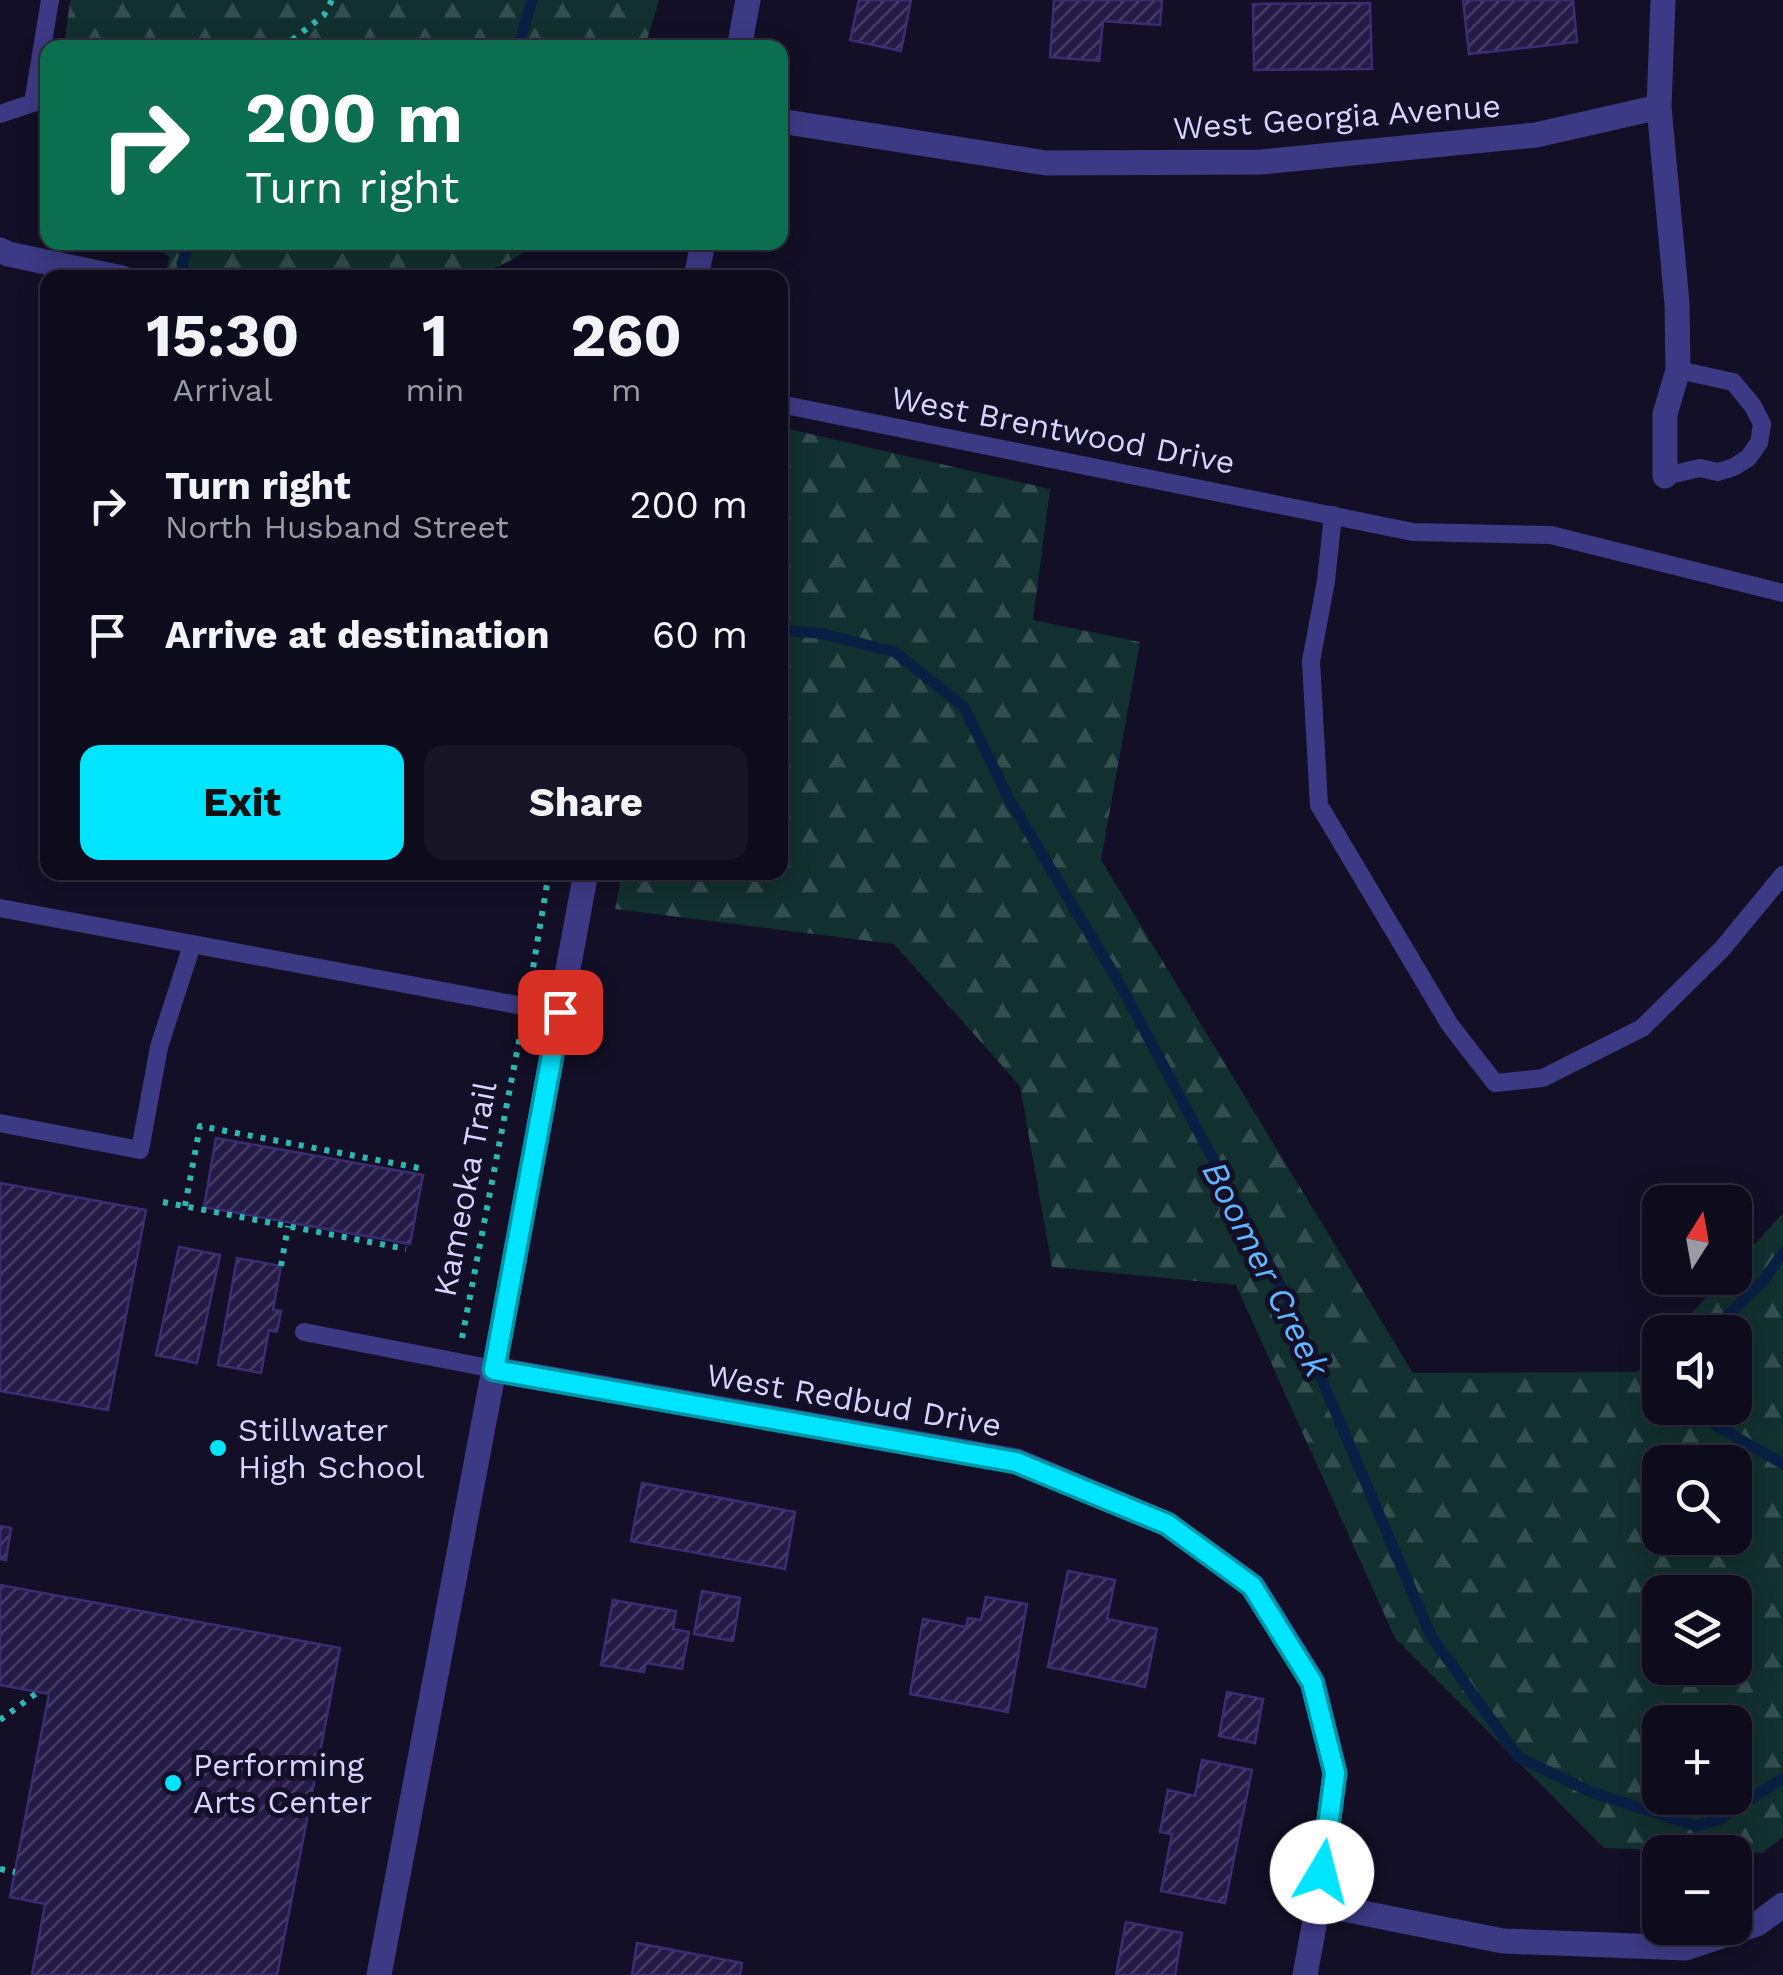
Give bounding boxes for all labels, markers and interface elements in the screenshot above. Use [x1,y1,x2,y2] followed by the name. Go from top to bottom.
[245,77,463,159] text: 200 m
[80,80,210,210] icon: right
[1172,87,1502,147] street label: West Georgia Avenue
[245,161,459,214] text: Turn right
[146,300,299,371] text: 15:30
[422,300,448,371] text: 1
[570,300,682,371] text: 260
[173,371,273,409] text: Arrival
[405,371,464,409] text: min
[611,371,641,409] text: m
[888,378,1238,482] street label: West Brentwood Drive
[165,464,351,508] text: Turn right
[80,478,135,533] icon: right
[629,483,748,527] text: 200 m
[165,508,509,546] text: North Husband Street
[80,608,135,663] icon: arrive
[165,613,550,657] text: Arrive at destination
[652,613,748,657] text: 60 m
[80,745,404,860] button: Exit
[424,745,748,860] button: Share
[518,970,603,1055] pin
[533,985,588,1040] icon: arrive
[426,1078,505,1300] street label: Kameoka Trail
[1194,1154,1339,1385] water label: Boomer Creek
[1642,1185,1752,1295] north arrow
[1642,1185,1752,1945] map controls
[1642,1315,1752,1425] button: sound
[703,1355,1005,1445] street label: West Redbud Drive
[238,1411,424,1486] place label: Stillwater High School
[207,1437,229,1459] marker: Stillwater High School
[1642,1445,1752,1555] button: search
[1642,1575,1752,1685] button: layers
[1642,1705,1752,1815] button: +
[193,1746,372,1821] place label: Performing Arts Center
[162,1772,184,1794] marker: Performing Arts Center
[1270,1820,1374,1924] position arrow
[1642,1835,1752,1945] button: −

